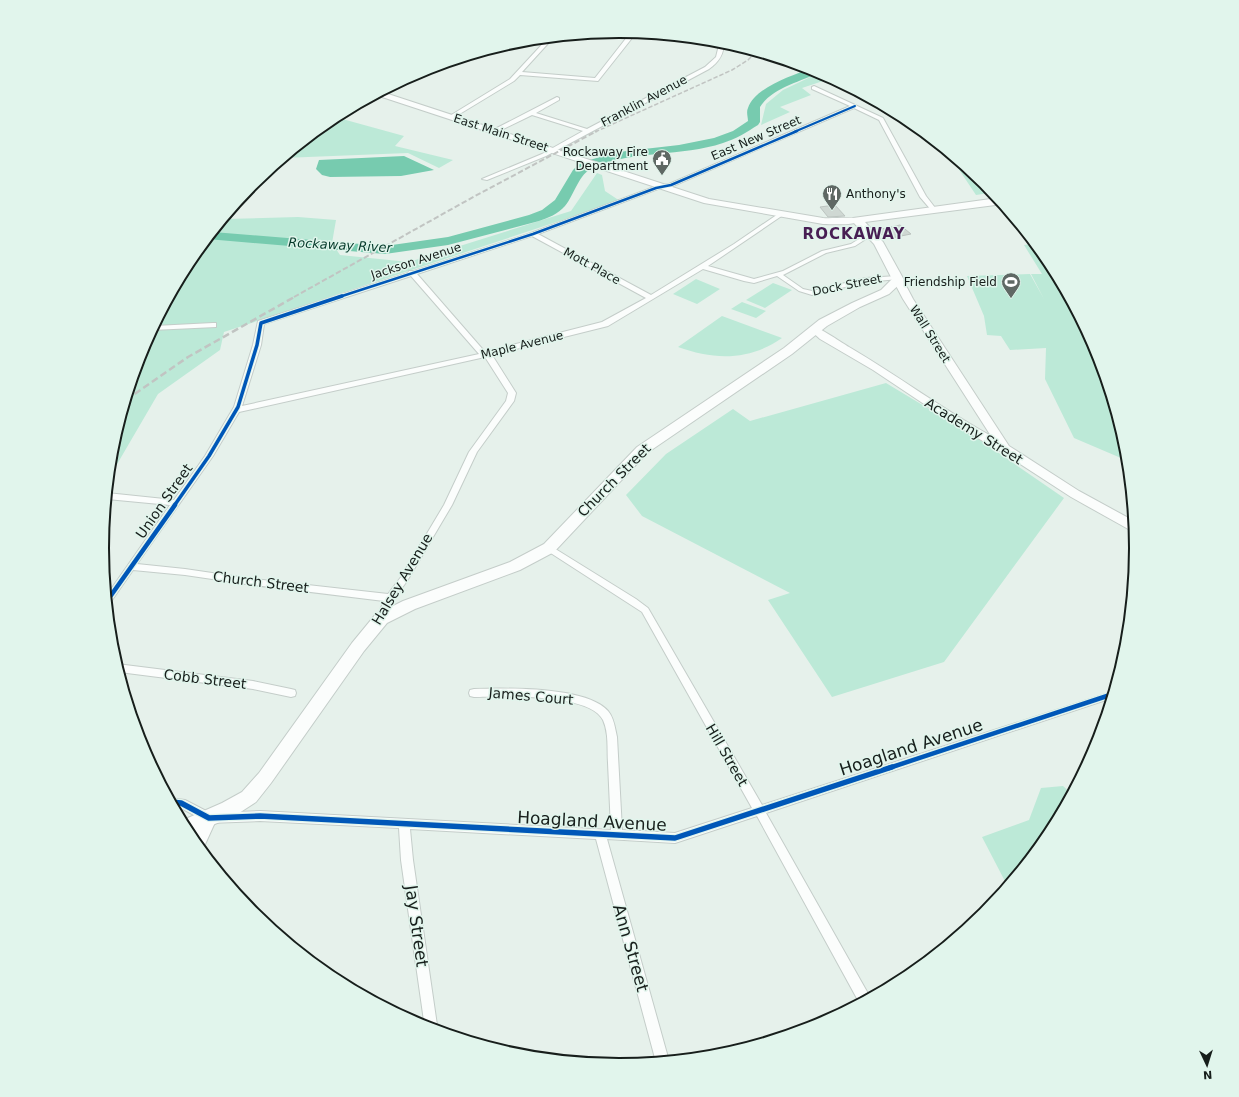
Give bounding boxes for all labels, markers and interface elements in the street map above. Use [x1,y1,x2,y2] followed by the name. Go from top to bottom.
[599,72,689,130] street label: Franklin Avenue
[452,111,550,155] street label: East Main Street
[709,113,803,163] street label: East New Street
[563,145,648,173] place label: Rockaway Fire Department
[651,148,673,176] public building icon: Rockaway Fire Department
[821,183,843,211] restaurant icon: Anthony's
[846,187,906,201] place label: Anthony's
[803,225,906,243] district label: ROCKAWAY
[288,235,394,255] water label: Rockaway River
[368,240,463,282] street label: Jackson Avenue
[561,245,623,287] street label: Mott Place
[811,271,883,299] street label: Dock Street
[1000,271,1022,299] sports icon: Friendship Field
[904,275,997,289] place label: Friendship Field
[907,303,953,366] street label: Wall Street
[479,328,565,362] street label: Maple Avenue
[922,395,1026,468] street label: Academy Street
[574,440,654,520] street label: Church Street
[132,460,196,541] street label: Union Street
[368,530,436,628] street label: Halsey Avenue
[212,568,310,596] street label: Church Street
[163,666,248,692] street label: Cobb Street
[487,684,575,708] street label: James Court
[837,714,985,780] street label: Hoagland Avenue
[703,721,751,789] street label: Hill Street
[517,807,667,835] street label: Hoagland Avenue
[401,883,433,969] street label: Jay Street
[609,902,653,994] street label: Ann Street
[1187,1045,1227,1085] north arrow
[1203,1068,1213,1081] text: N

